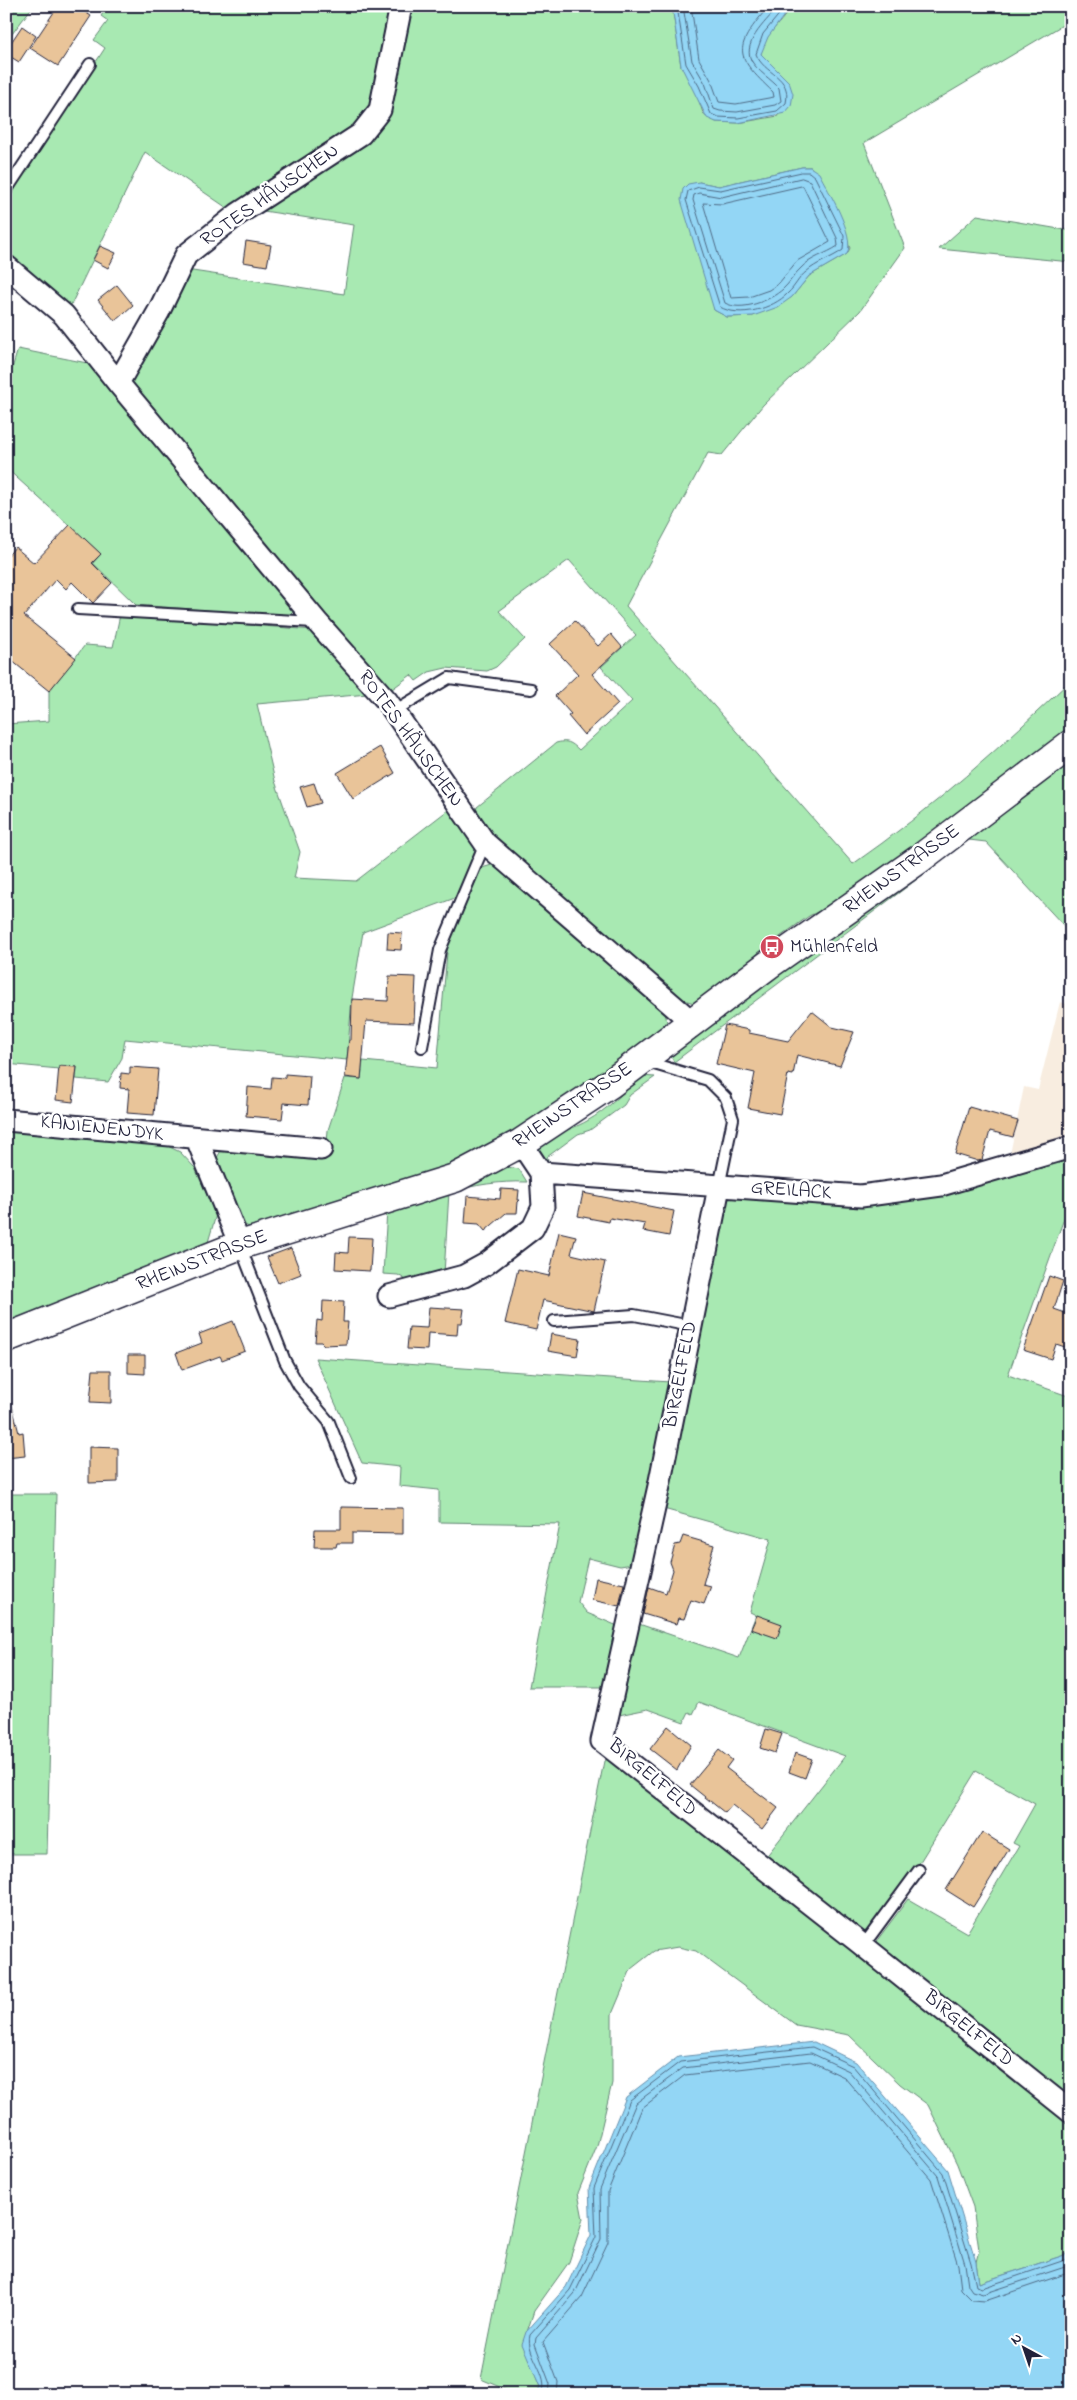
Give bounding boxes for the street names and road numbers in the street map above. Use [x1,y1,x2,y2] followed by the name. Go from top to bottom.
[195,137,345,255] street label: ROTES HÄUSCHEN
[350,664,470,814] street label: ROTES HÄUSCHEN
[837,818,967,922] street label: RHEINSTRASSE
[507,1055,639,1157] street label: RHEINSTRASSE
[39,1108,165,1150] street label: KANIENENDYK
[750,1174,833,1208] street label: GREILACK
[132,1223,272,1299] street label: RHEINSTRASSE
[656,1319,706,1432] street label: BIRGELFELD
[600,1731,703,1824] street label: BIRGELFELD
[916,1983,1019,2074] street label: BIRGELFELD

